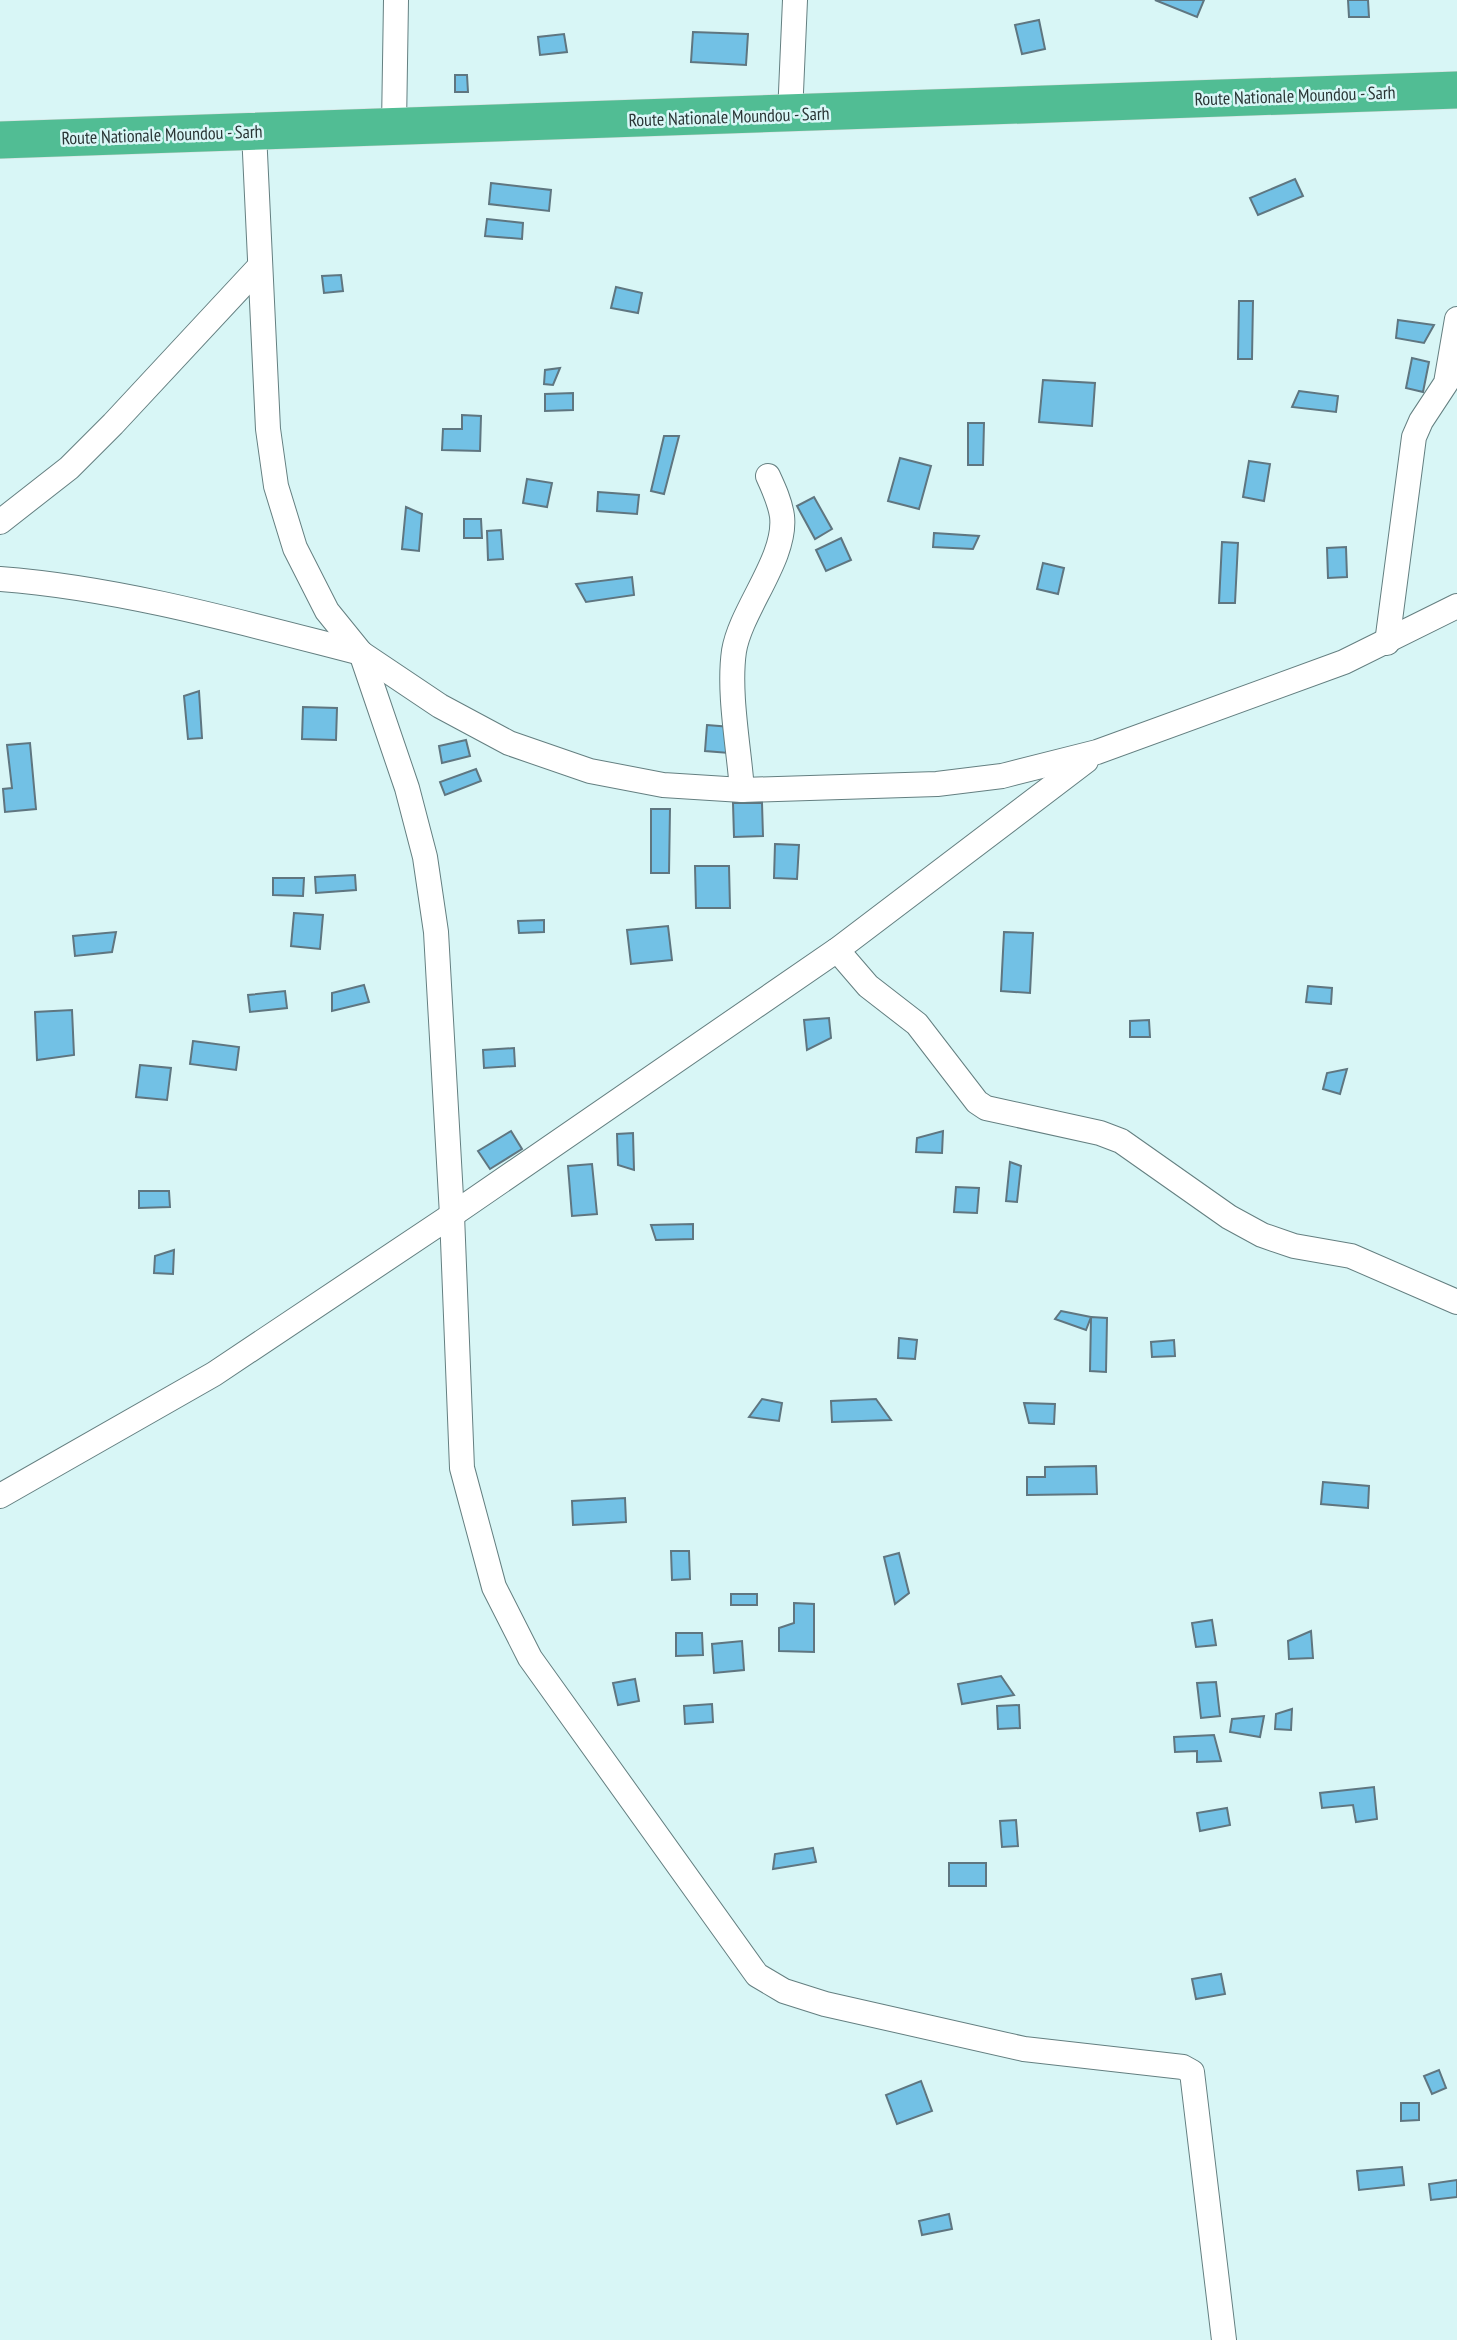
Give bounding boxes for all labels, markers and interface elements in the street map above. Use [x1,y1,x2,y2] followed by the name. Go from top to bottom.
[1194,80,1396,111] street label: Route Nationale Moundou - Sarh
[628,101,830,132] street label: Route Nationale Moundou - Sarh
[61,119,263,150] street label: Route Nationale Moundou - Sarh

